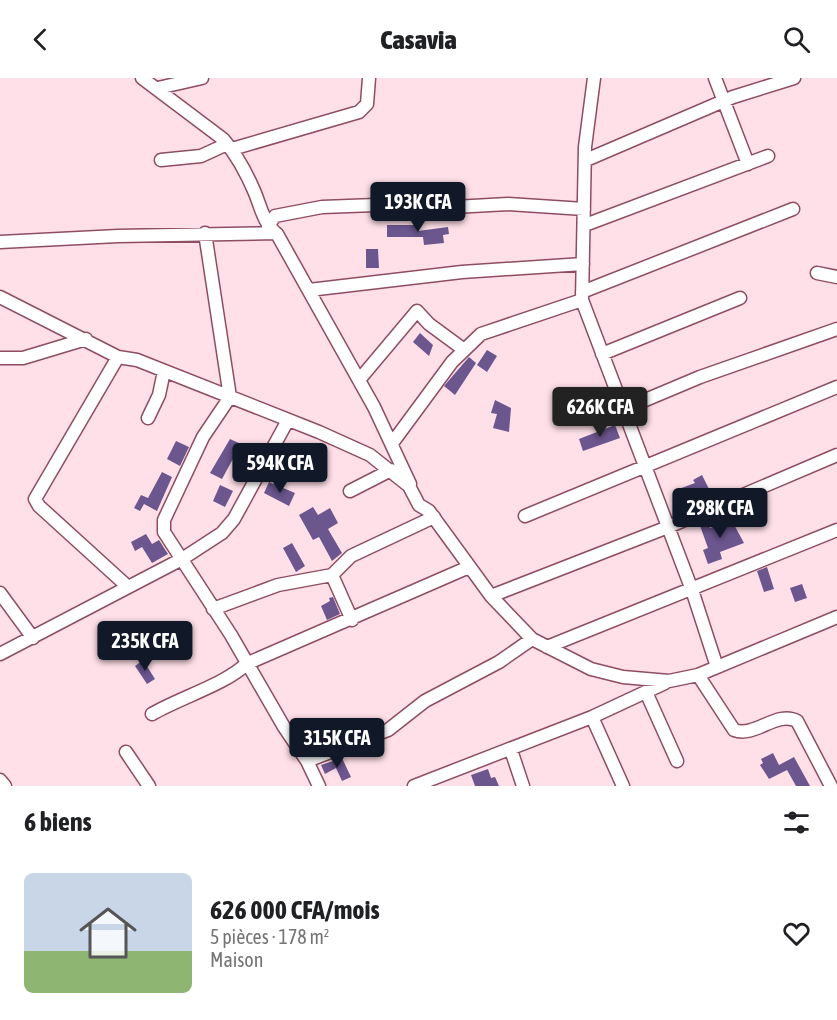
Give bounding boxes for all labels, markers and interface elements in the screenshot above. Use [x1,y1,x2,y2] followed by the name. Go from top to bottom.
[24,23,57,56] icon: back
[780,23,813,56] icon: search
[380,24,457,55] text: Casavia
[356,182,480,233] pin: 193K CFA
[384,190,452,213] text: 193K CFA
[538,387,662,438] pin: 626K CFA
[566,395,634,418] text: 626K CFA
[218,443,342,494] pin: 594K CFA
[246,451,314,474] text: 594K CFA
[658,488,782,539] pin: 298K CFA
[686,496,754,519] text: 298K CFA
[83,621,207,672] pin: 235K CFA
[111,629,179,652] text: 235K CFA
[275,718,399,769] pin: 315K CFA
[303,726,371,749] text: 315K CFA
[780,806,813,839] icon: filters
[24,807,92,837] text: 6 biens
[210,895,380,925] text: 626 000 CFA/mois
[72,897,144,969] icon: home
[780,917,813,950] icon: heart
[210,925,329,948] text: 5 pièces · 178 m²
[210,948,263,971] text: Maison

